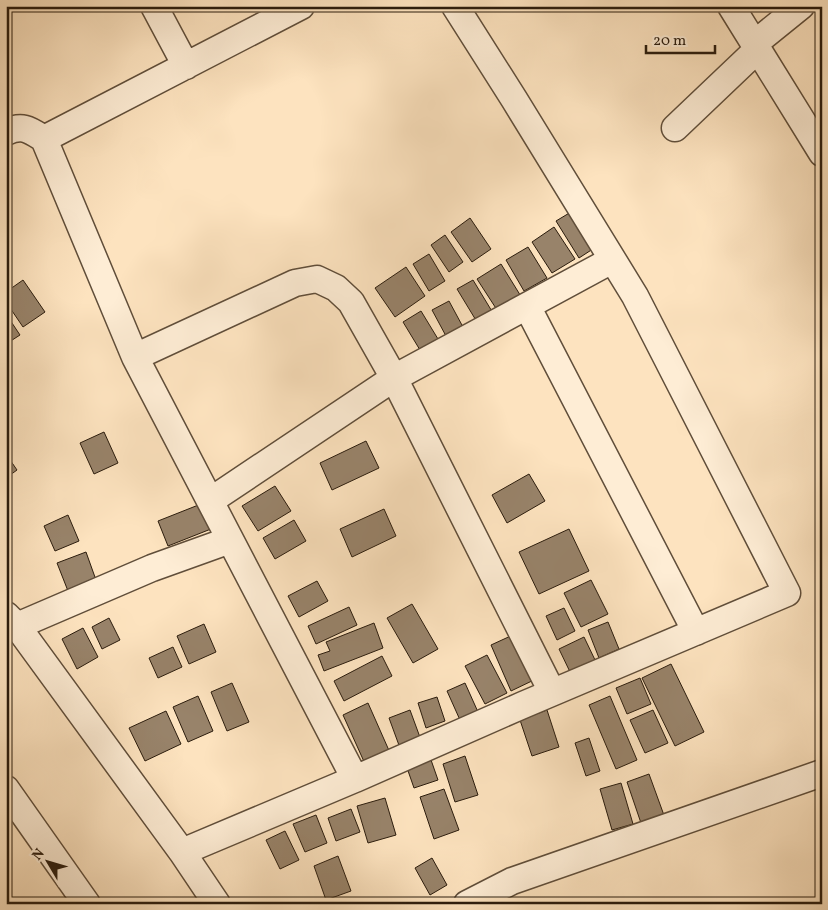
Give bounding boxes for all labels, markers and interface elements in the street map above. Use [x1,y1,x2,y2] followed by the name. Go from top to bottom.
[646,22,714,54] scale bar
[653,31,686,52] text: 20 m
[22,838,72,888] north arrow
[28,845,50,865] text: N

